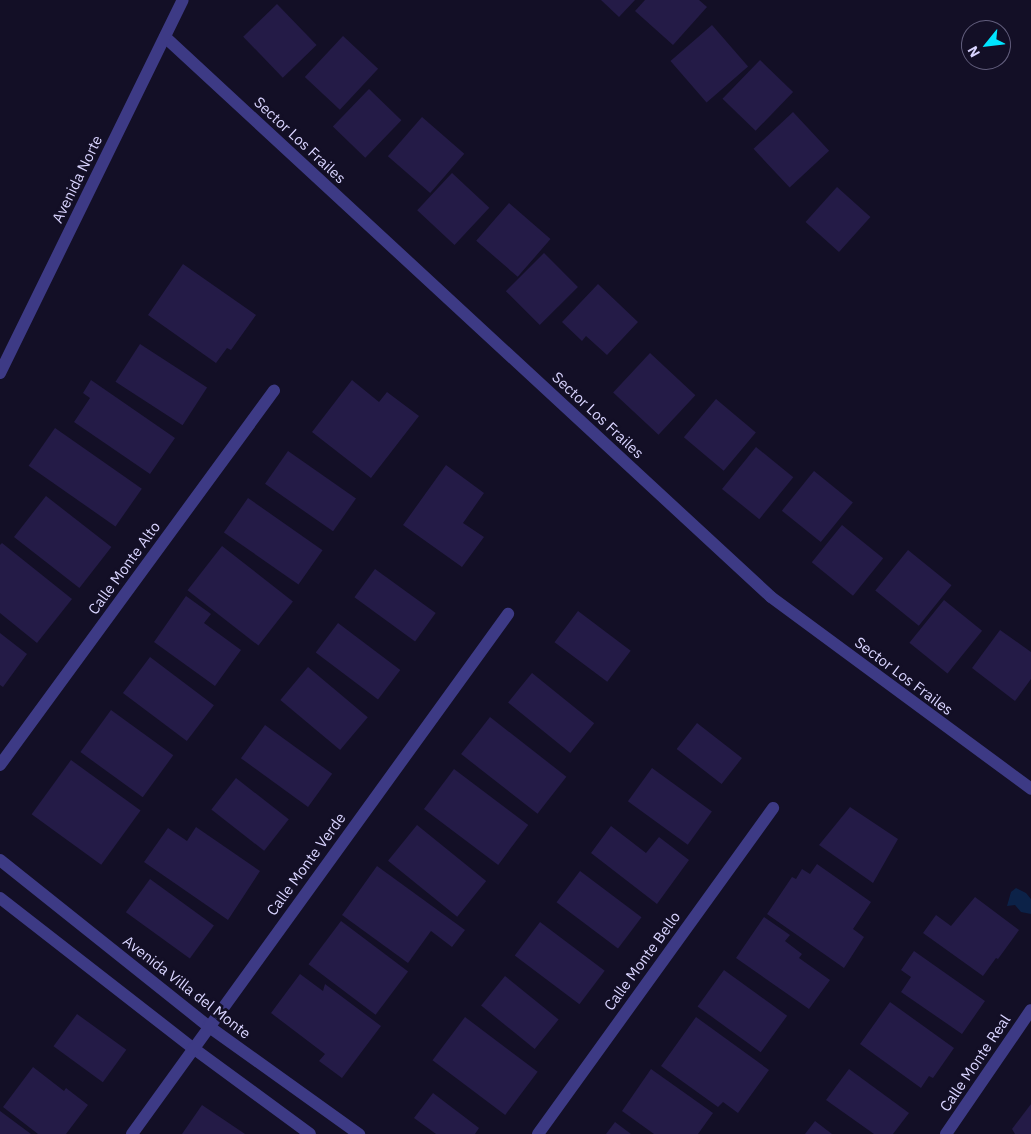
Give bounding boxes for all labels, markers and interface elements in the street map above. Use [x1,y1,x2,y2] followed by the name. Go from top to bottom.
[961,20,1011,70] north arrow
[963,43,984,61] text: N
[250,93,350,187] street label: Sector Los Frailes
[48,132,106,226] street label: Avenida Norte
[548,368,648,462] street label: Sector Los Frailes
[84,518,164,618] street label: Calle Monte Alto
[851,633,957,719] street label: Sector Los Frailes
[263,809,349,919] street label: Calle Monte Verde
[600,908,684,1014] street label: Calle Monte Bello
[120,932,254,1042] street label: Avenida Villa del Monte
[936,1011,1014,1115] street label: Calle Monte Real

